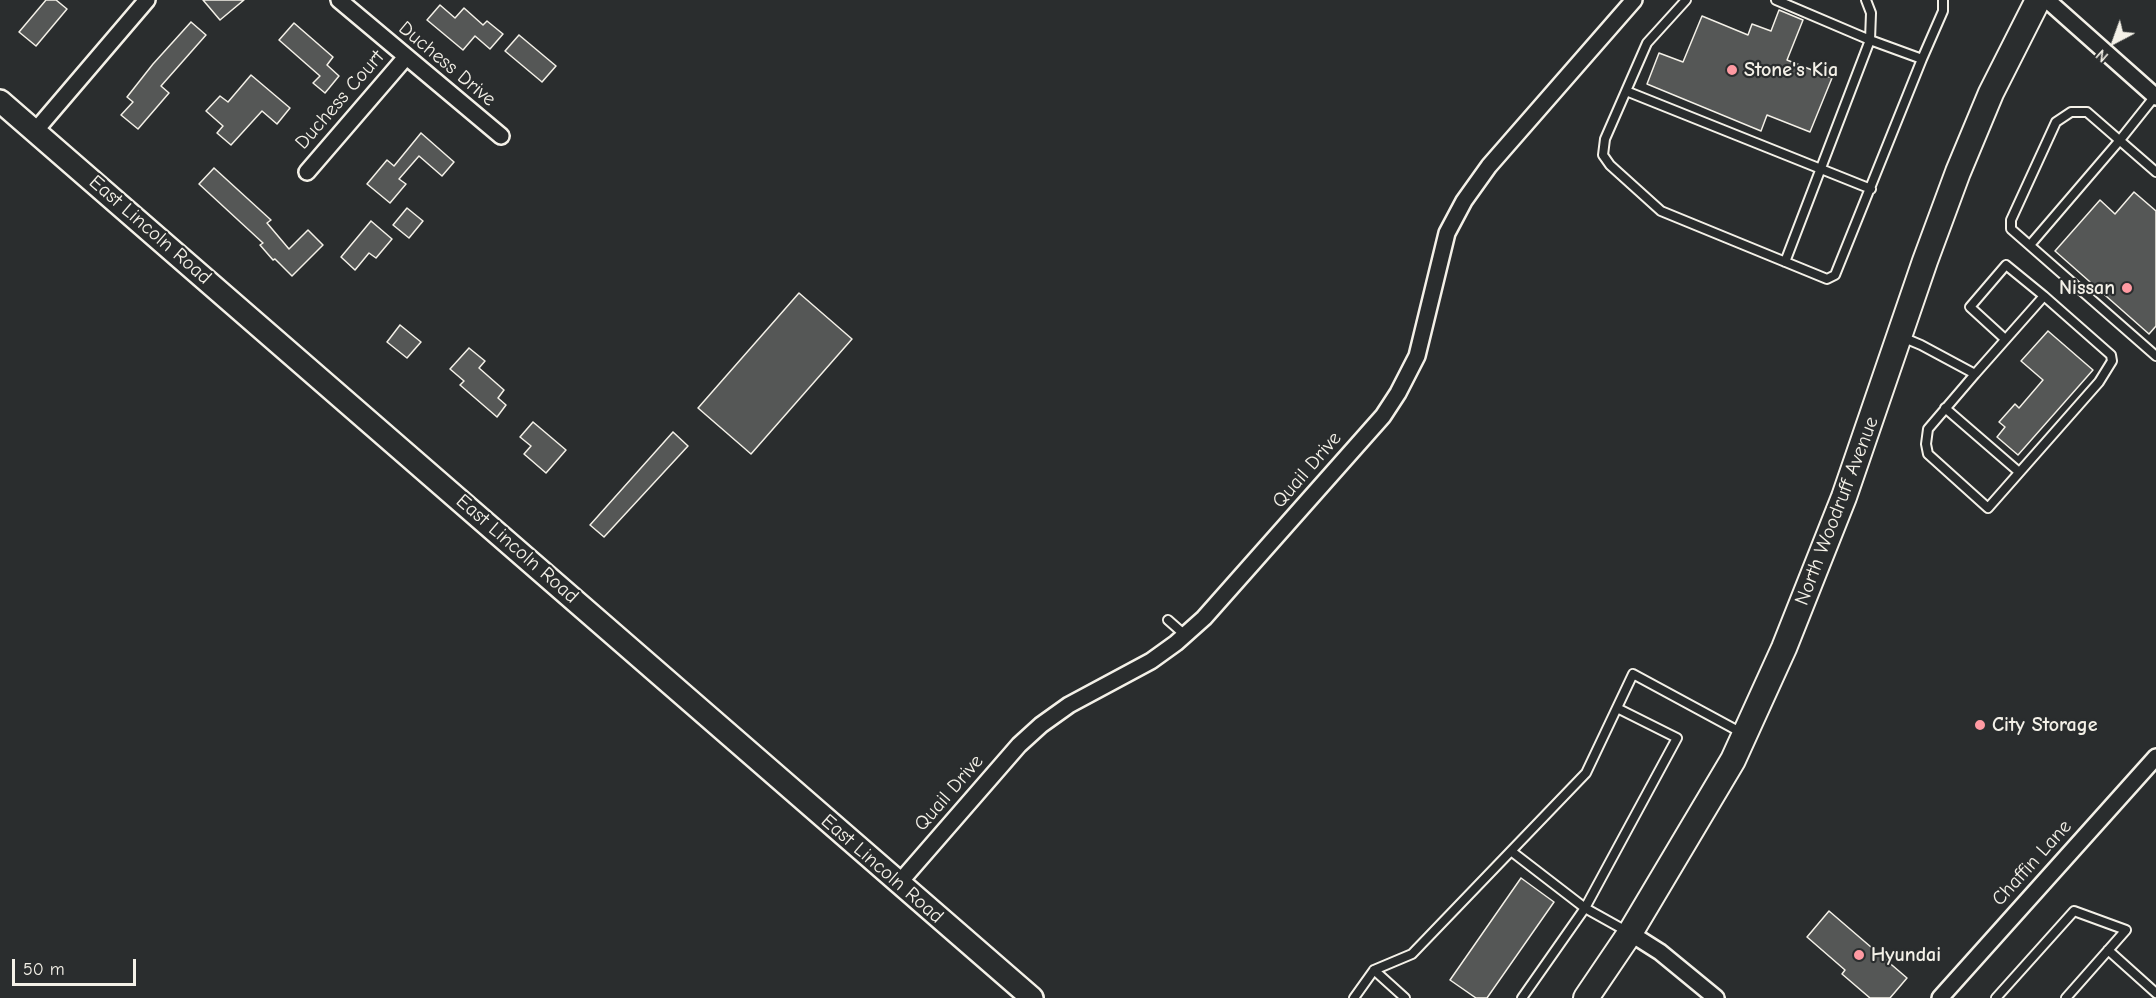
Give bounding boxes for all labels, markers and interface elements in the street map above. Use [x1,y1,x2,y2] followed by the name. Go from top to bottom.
[2084,12,2144,72] north arrow
[394,16,500,112] street label: Duchess Drive
[2092,45,2112,66] text: N
[291,46,389,154] street label: Duchess Court
[1744,58,1838,82] place label: Stone's Kia
[1725,63,1739,77] marker: Stone's Kia
[84,170,216,290] street label: East Lincoln Road
[2059,276,2115,300] place label: Nissan
[2120,281,2134,295] marker: Nissan
[1790,413,1884,609] street label: North Woodruff Avenue
[1267,427,1347,513] street label: Quail Drive
[451,489,583,609] street label: East Lincoln Road
[1992,713,2097,737] place label: City Storage
[1973,718,1987,732] marker: City Storage
[909,750,989,836] street label: Quail Drive
[816,809,948,929] street label: East Lincoln Road
[1987,815,2077,911] street label: Chaffin Lane
[1871,943,1941,967] place label: Hyundai
[15,947,140,985] scale bar
[1852,948,1866,962] marker: Hyundai
[23,959,65,980] text: 50 m

